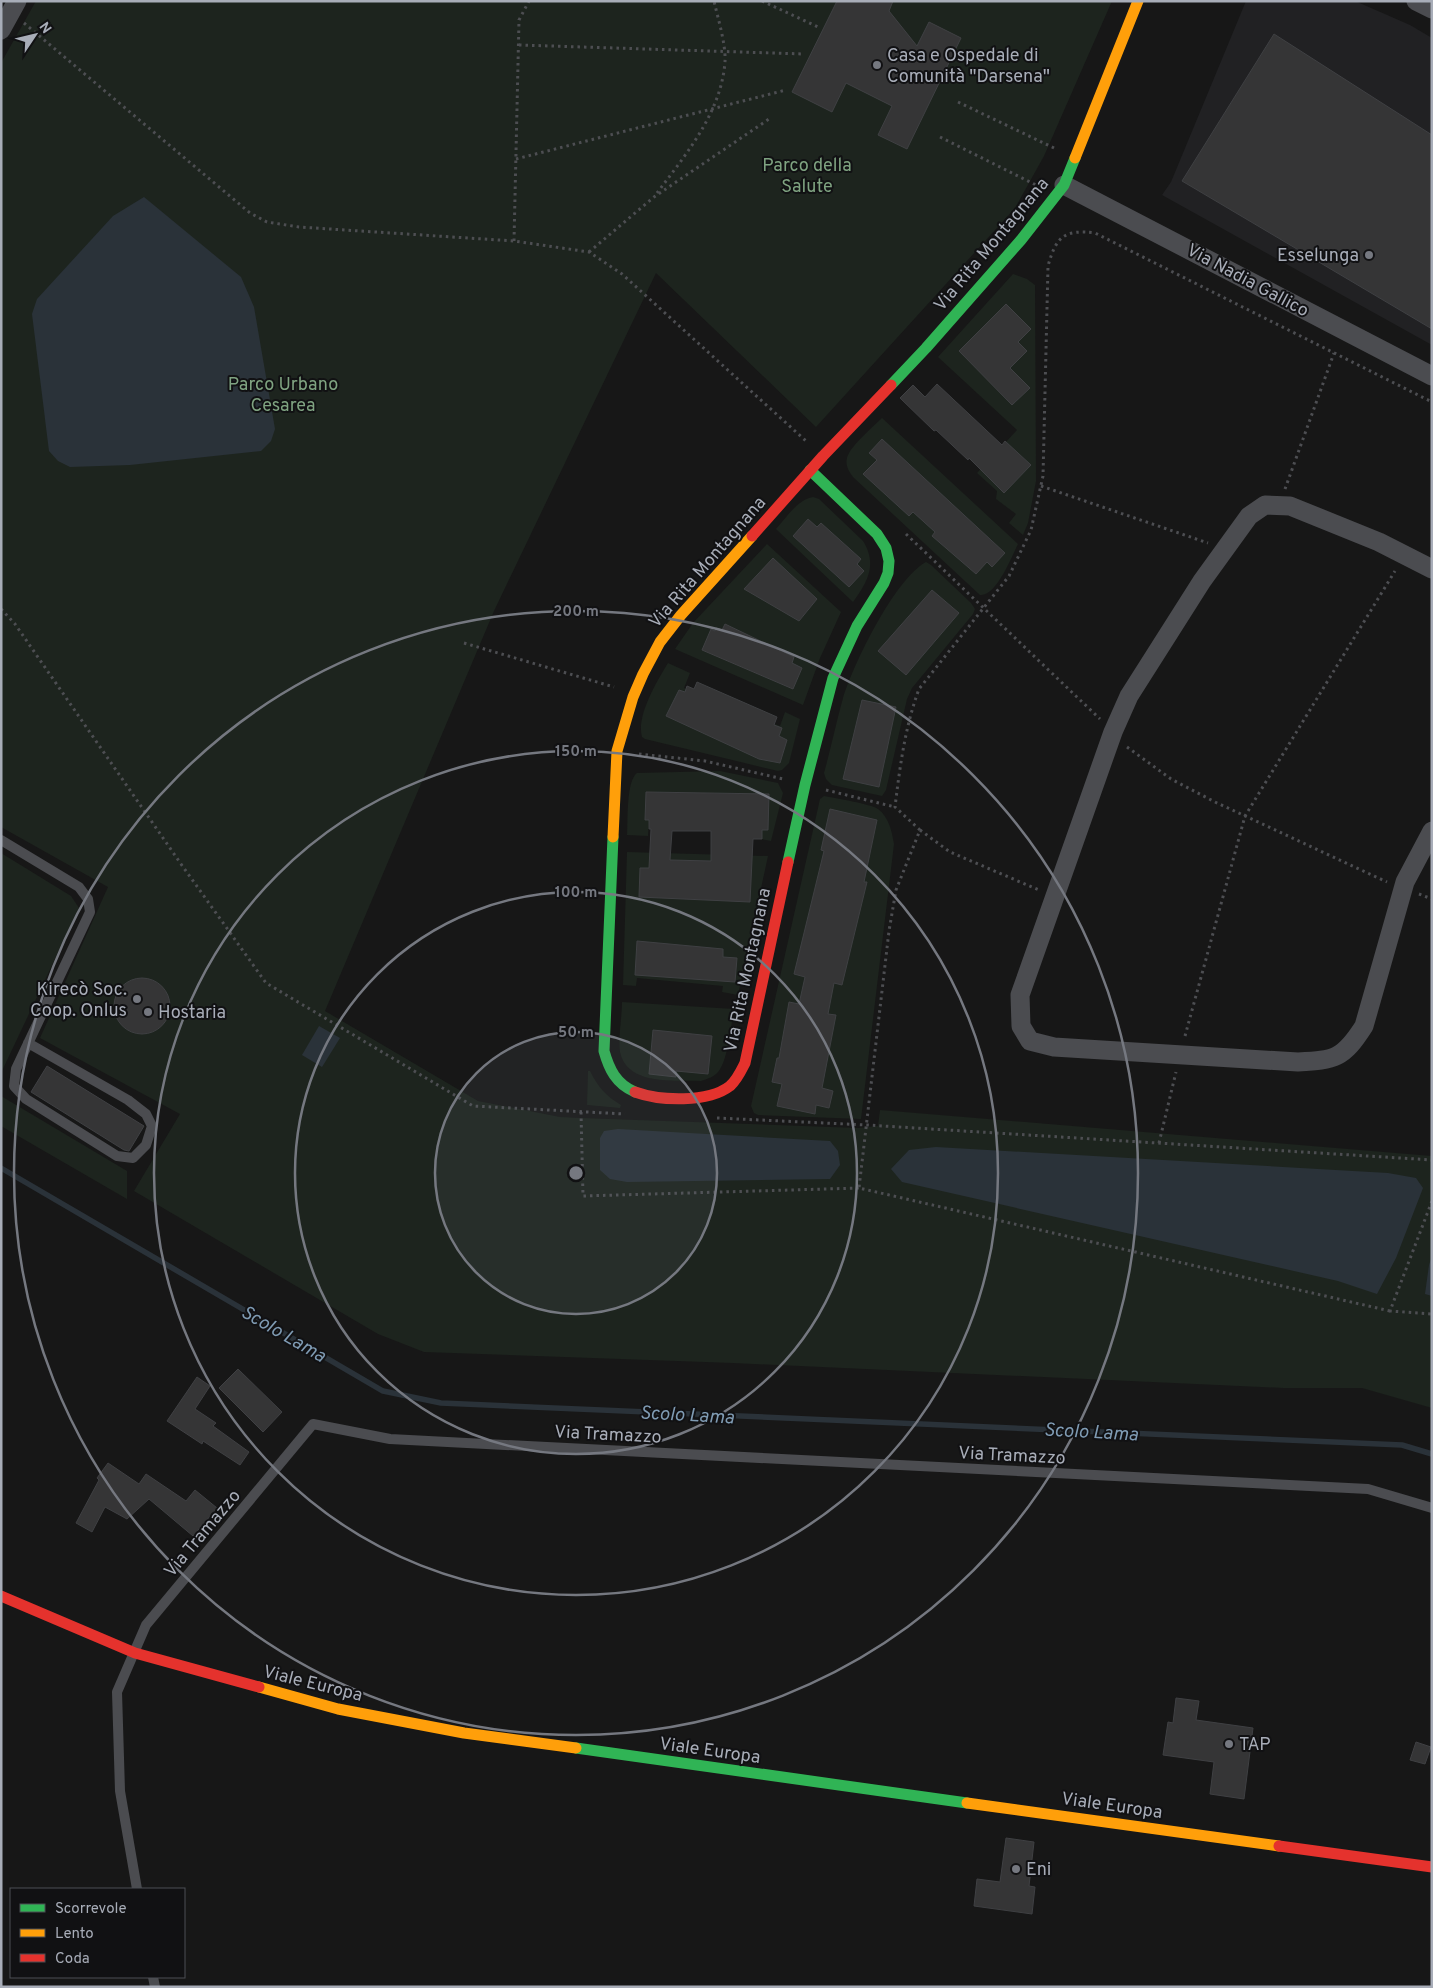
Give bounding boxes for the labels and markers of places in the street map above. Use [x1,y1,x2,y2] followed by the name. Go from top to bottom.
[887,45,1050,89] place label: Casa e Ospedale di Comunità "Darsena"
[871,59,883,71] marker: Casa e Ospedale di Comunità "Darsena"
[1277,245,1359,268] place label: Esselunga
[1363,249,1375,261] marker: Esselunga
[30,979,127,1023] place label: Kirecò Soc. Coop. Onlus
[131,993,143,1005] marker: Kirecò Soc. Coop. Onlus
[158,1002,226,1025] place label: Hostaria
[142,1006,154,1018] marker: Hostaria
[567,1164,585,1182] centre of rings
[1239,1734,1271,1757] place label: TAP
[1223,1738,1235,1750] marker: TAP
[1026,1859,1051,1882] place label: Eni
[1010,1863,1022,1875] marker: Eni

